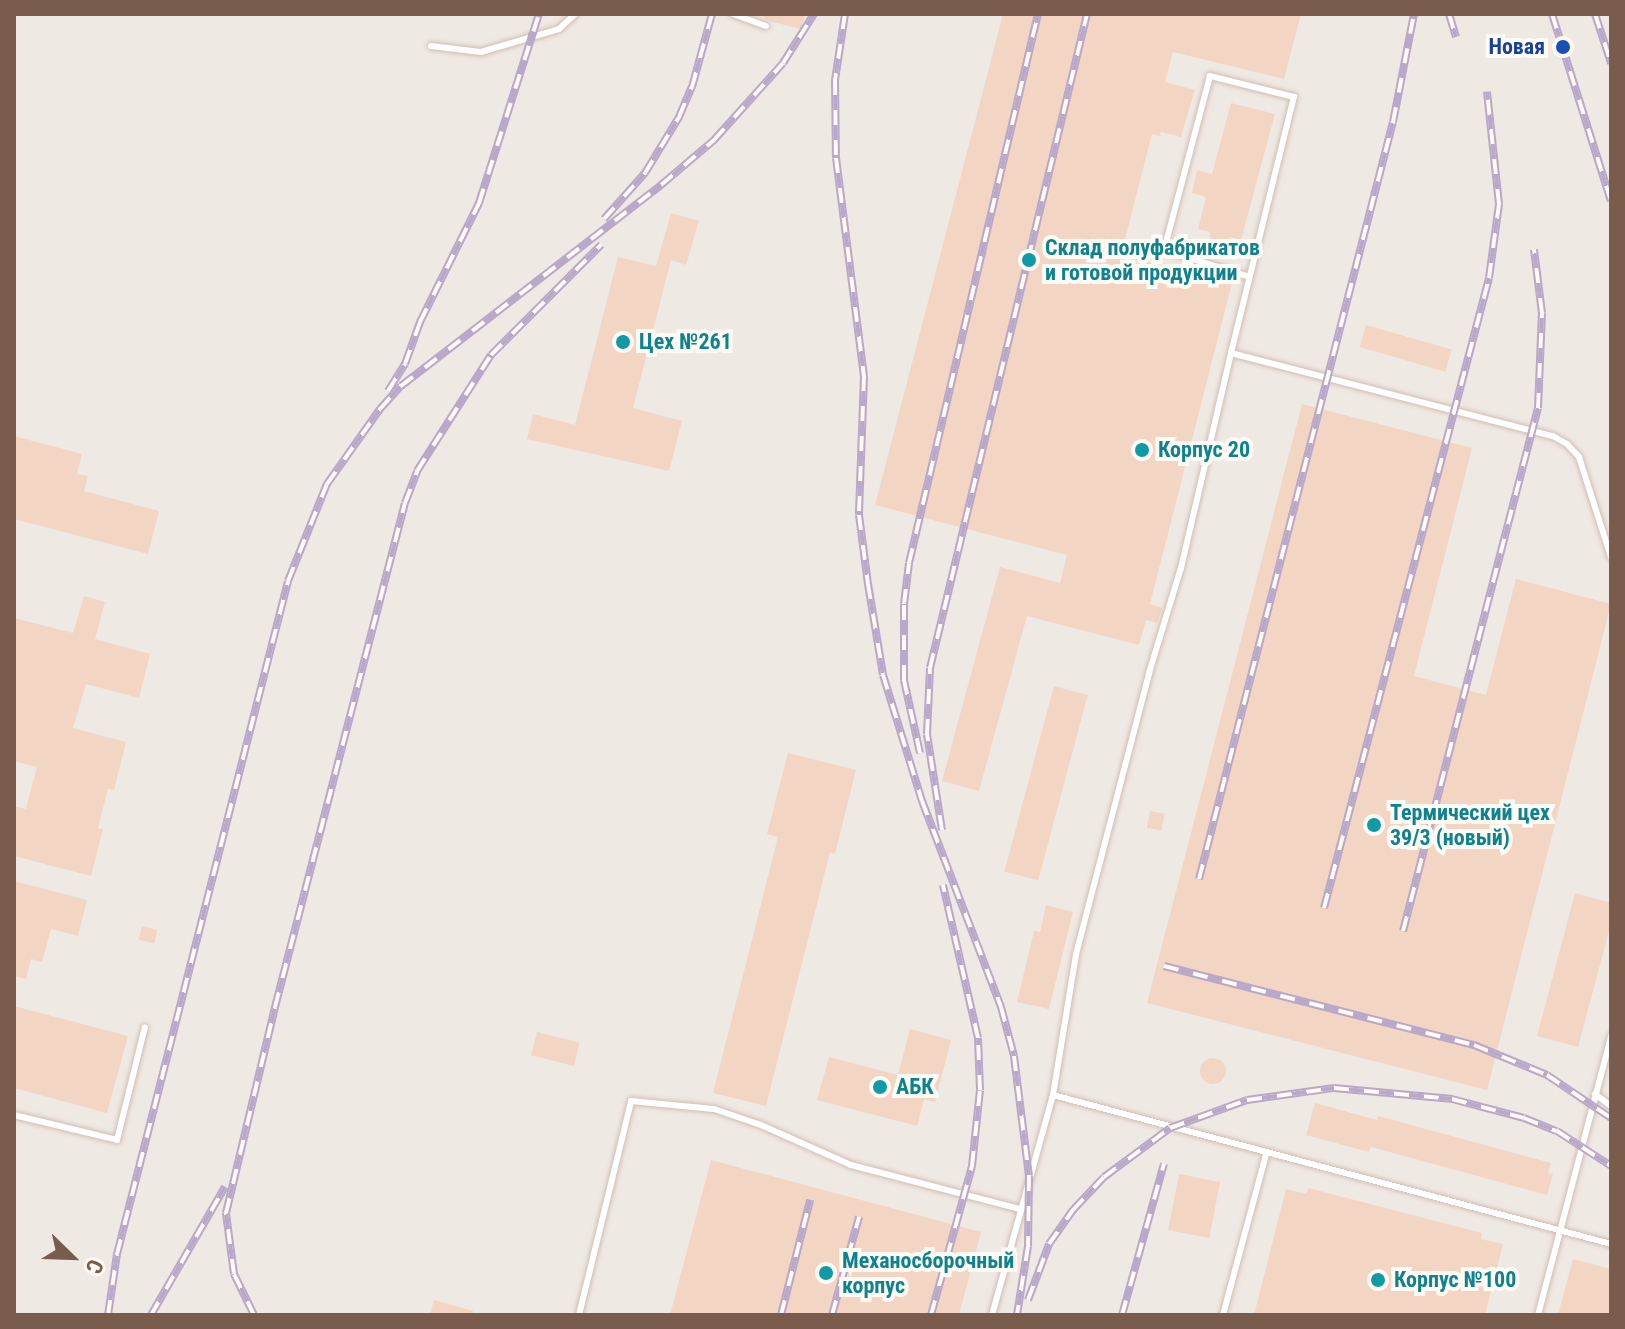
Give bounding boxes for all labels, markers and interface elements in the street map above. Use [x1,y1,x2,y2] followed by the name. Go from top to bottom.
[1488,34,1545,60] place label: Новая
[1552,36,1574,58] marker: Новая
[1045,234,1260,286] place label: Склад полуфабрикатов и готовой продукции
[1020,251,1038,269] marker: Склад полуфабрикатов и готовой продукции
[639,329,732,355] place label: Цех №261
[614,333,632,351] marker: Цех №261
[1158,437,1250,463] place label: Корпус 20
[1133,441,1151,459] marker: Корпус 20
[1390,799,1550,850] place label: Термический цех 39/3 (новый)
[1365,816,1383,834] marker: Термический цех 39/3 (новый)
[896,1074,934,1100] place label: АБК
[871,1078,889,1096] marker: АБК
[32,1217,112,1297] north arrow
[842,1247,1014,1298] place label: Механосборочный корпус
[81,1256,109,1277] text: С
[817,1264,835,1282] marker: Механосборочный корпус
[1394,1267,1516,1293] place label: Корпус №100
[1369,1271,1387,1289] marker: Корпус №100

